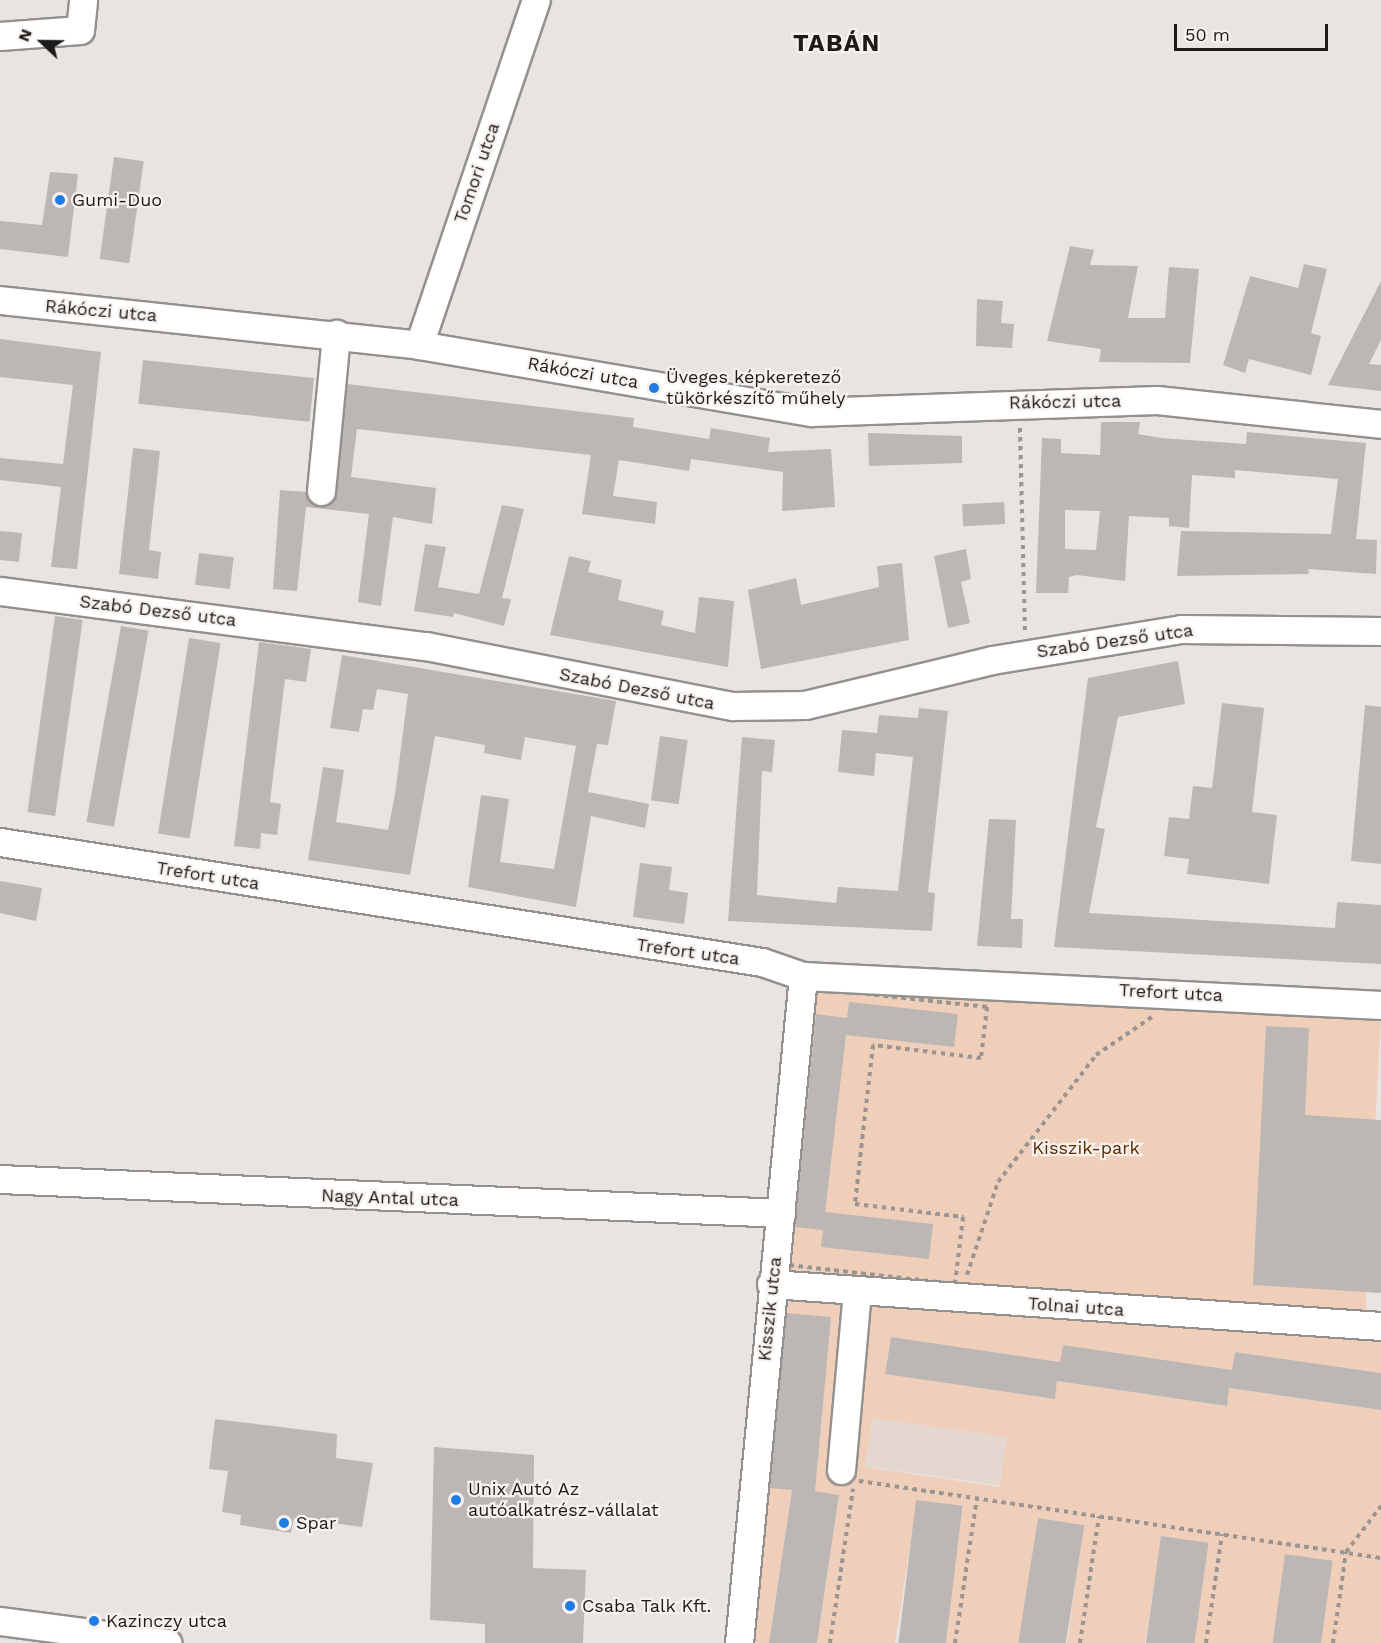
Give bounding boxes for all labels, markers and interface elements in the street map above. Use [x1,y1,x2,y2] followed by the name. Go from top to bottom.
[12,12,72,72] north arrow
[1177,12,1332,50] scale bar
[1185,24,1230,45] text: 50 m
[14,26,36,44] text: N
[793,30,881,58] district label: TABÁN
[450,120,504,226] street label: Tomori utca
[72,189,162,211] place label: Gumi-Duo
[53,193,67,207] marker: Gumi-Duo
[44,295,158,327] street label: Rákóczi utca
[526,353,640,393] street label: Rákóczi utca
[666,367,845,410] place label: Üveges képkeretező tükörkészítő műhely
[647,381,661,395] marker: Üveges képkeretező tükörkészítő műhely
[1009,390,1121,414] street label: Rákóczi utca
[78,591,238,631] street label: Szabó Dezső utca
[1035,619,1195,663] street label: Szabó Dezső utca
[557,663,717,715] street label: Szabó Dezső utca
[155,857,261,895] street label: Trefort utca
[635,934,741,970] street label: Trefort utca
[1119,979,1223,1007] street label: Trefort utca
[1032,1137,1140,1159] park label: Kisszik-park
[320,1185,460,1211] street label: Nagy Antal utca
[754,1256,786,1362] street label: Kisszik utca
[1027,1293,1125,1321] street label: Tolnai utca
[468,1479,659,1522] place label: Unix Autó Az autóalkatrész-vállalat
[449,1493,463,1507] marker: Unix Autó Az autóalkatrész-vállalat
[296,1512,336,1534] place label: Spar
[277,1516,291,1530] marker: Spar
[582,1595,713,1617] place label: Csaba Talk Kft.
[563,1599,577,1613] marker: Csaba Talk Kft.
[106,1610,227,1632] place label: Kazinczy utca
[87,1614,101,1628] marker: Kazinczy utca

